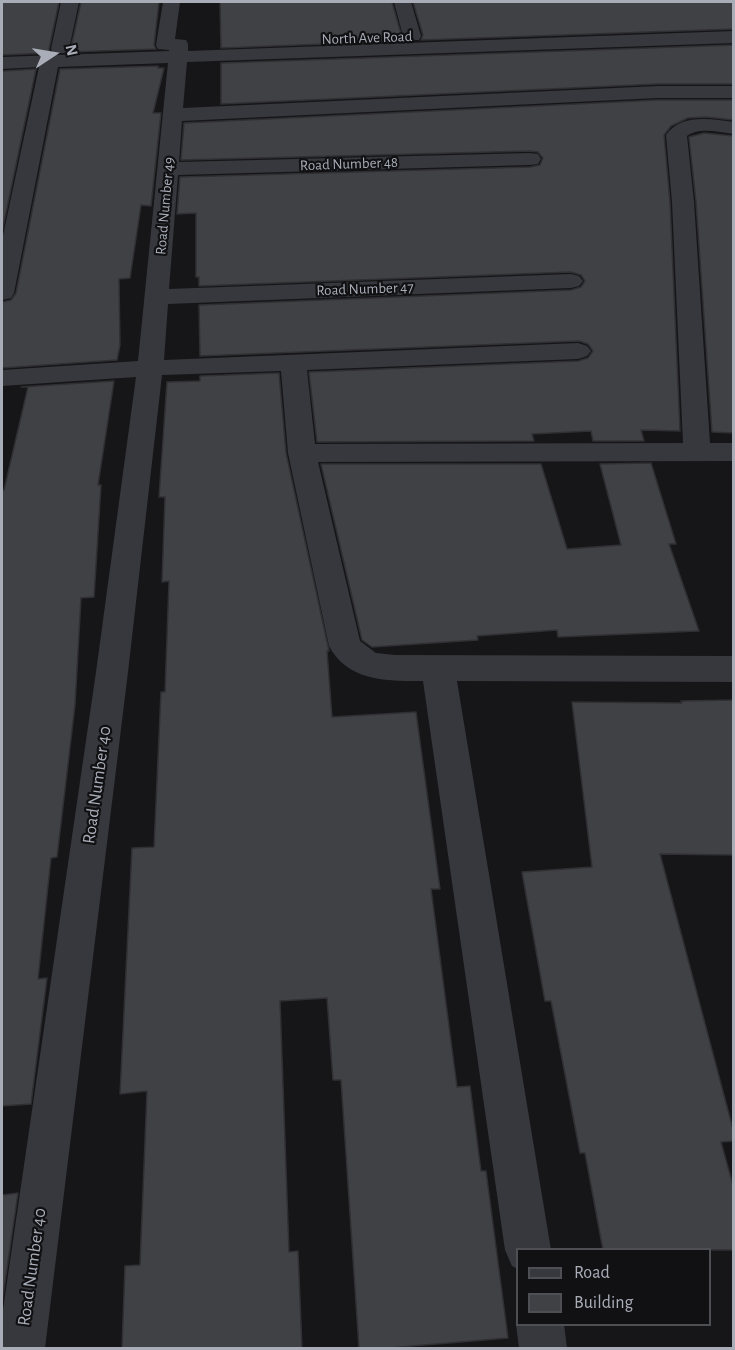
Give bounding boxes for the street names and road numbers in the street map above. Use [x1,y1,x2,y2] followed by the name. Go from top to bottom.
[321,27,413,49] street label: North Ave Road
[300,153,398,175] street label: Road Number 48
[152,156,178,256] street label: Road Number 49
[316,278,414,300] street label: Road Number 47
[78,725,116,845] street label: Road Number 40
[13,1207,51,1327] street label: Road Number 40

